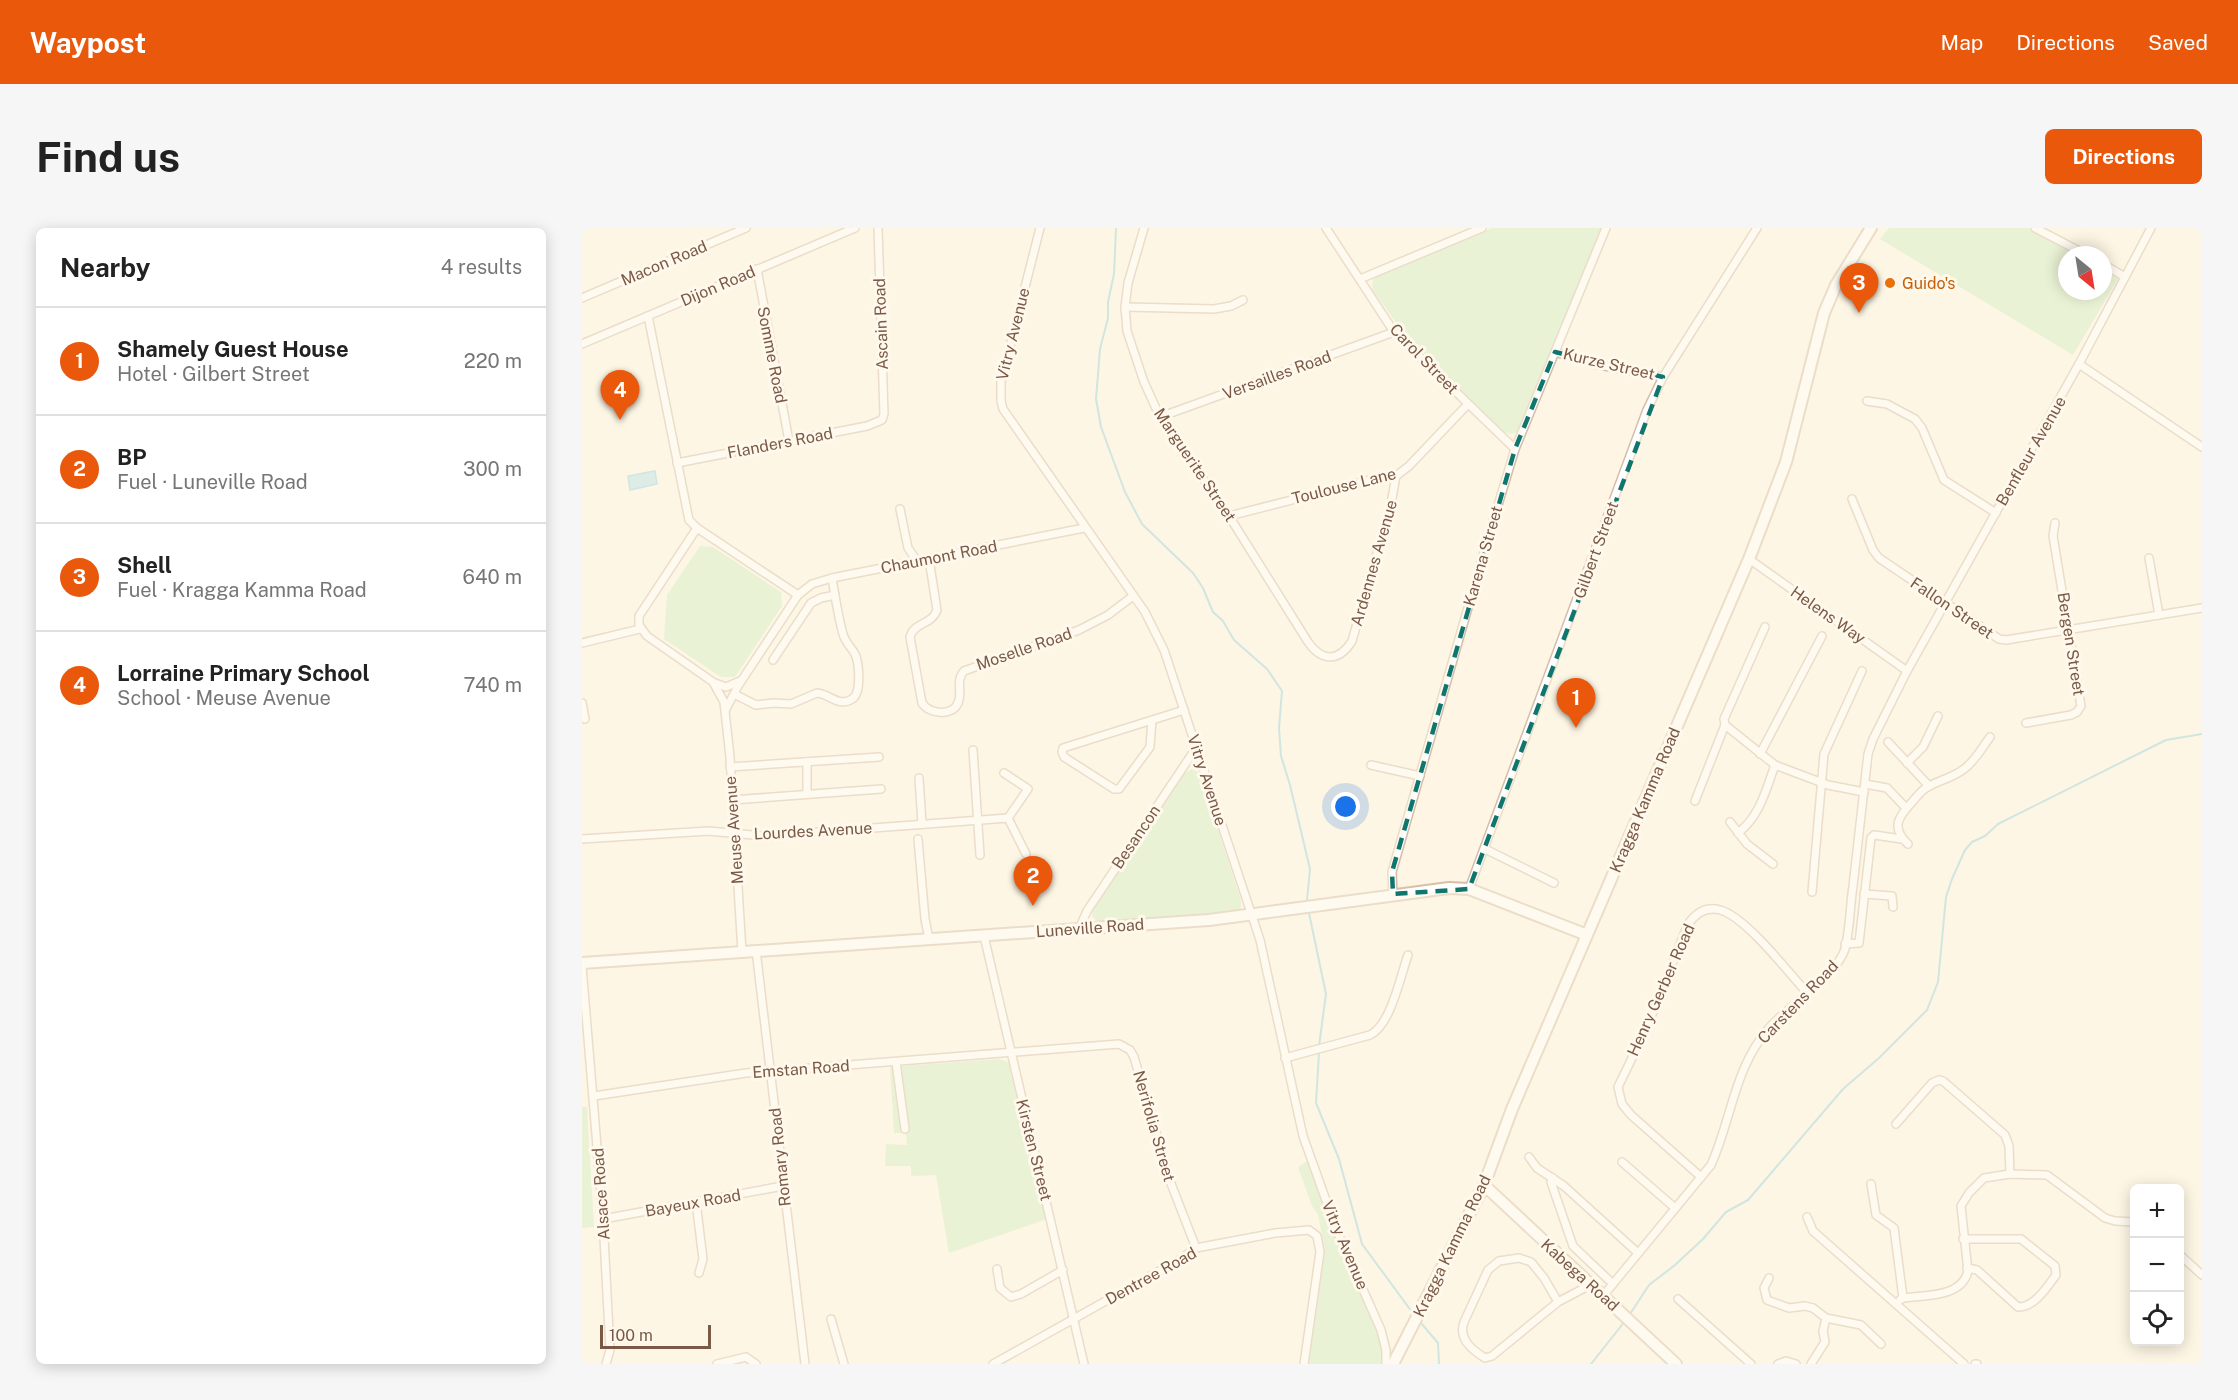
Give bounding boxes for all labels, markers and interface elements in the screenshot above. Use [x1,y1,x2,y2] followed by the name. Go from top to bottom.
[30,26,146,59] text: Waypost
[1941,30,1983,55] text: Map
[2016,30,2115,55] text: Directions
[2148,30,2208,55] text: Saved
[2045,129,2202,184] button: Directions
[36,132,180,181] text: Find us
[618,236,710,290] street label: Macon Road
[2058,246,2112,300] north arrow
[60,252,150,283] text: Nearby
[441,255,522,279] text: 4 results
[678,262,758,310] street label: Dijon Road
[1840,264,1878,313] pin: 3
[1902,274,1955,293] place label: Guido's
[1883,276,1897,290] marker: Guido's
[870,278,892,370] street label: Ascain Road
[992,286,1034,382] street label: Vitry Avenue
[753,305,791,405] street label: Somme Road
[1386,320,1462,398] street label: Carol Street
[117,336,349,362] text: Shamely Guest House
[1561,344,1657,384] street label: Kurze Street
[1220,347,1334,403] street label: Versailles Road
[75,349,84,373] text: 1
[464,349,522,373] text: 220 m
[117,362,310,386] text: Hotel · Gilbert Street
[600,370,639,420] pin: 4
[1992,393,2070,509] street label: Benfleur Avenue
[1150,405,1240,525] street label: Marguerite Street
[726,423,834,463] street label: Flanders Road
[117,444,147,470] text: BP
[73,457,86,481] text: 2
[463,457,522,481] text: 300 m
[1290,464,1398,508] street label: Toulouse Lane
[117,470,308,494] text: Fuel · Luneville Road
[1347,498,1401,628] street label: Ardennes Avenue
[1570,499,1622,601] street label: Gilbert Street
[1460,504,1506,608] street label: Karena Street
[879,536,999,578] street label: Chaumont Road
[117,552,172,578] text: Shell
[73,565,86,589] text: 3
[463,565,522,589] text: 640 m
[1907,573,1997,643] street label: Fallon Street
[117,578,367,602] text: Fuel · Kragga Kamma Road
[1787,582,1869,648] street label: Helens Way
[2053,591,2089,697] street label: Bergen Street
[974,624,1074,674] street label: Moselle Road
[117,660,370,686] text: Lorraine Primary School
[73,673,86,697] text: 4
[464,673,522,697] text: 740 m
[1556,678,1596,728] pin: 1
[117,686,331,710] text: School · Meuse Avenue
[1606,725,1684,875] street label: Kragga Kamma Road
[1183,732,1231,828] street label: Vitry Avenue
[721,775,747,885] street label: Meuse Avenue
[1331,792,1360,821] your location
[1108,801,1164,873] street label: Besancon
[753,818,873,844] street label: Lourdes Avenue
[1014,856,1052,906] pin: 2
[1035,915,1145,941] street label: Luneville Road
[1623,921,1699,1059] street label: Henry Gerber Road
[1754,957,1842,1047] street label: Carstens Road
[752,1056,850,1082] street label: Emstan Road
[1129,1068,1179,1184] street label: Nerifolia Street
[1012,1097,1056,1203] street label: Kirsten Street
[765,1107,795,1207] street label: Romary Road
[588,1147,614,1241] street label: Alsace Road
[1409,1172,1495,1320] street label: Kragga Kamma Road
[2130,1184,2184,1346] map controls
[2130,1184,2184,1238] button: +
[644,1185,742,1221] street label: Bayeux Road
[1318,1198,1372,1292] street label: Vitry Avenue
[1537,1235,1623,1315] street label: Kabega Road
[2130,1238,2184,1292] button: −
[1102,1243,1200,1309] street label: Dentree Road
[2130,1292,2184,1346] button: locate
[600,1322,711,1350] scale bar
[609,1326,653,1345] text: 100 m

